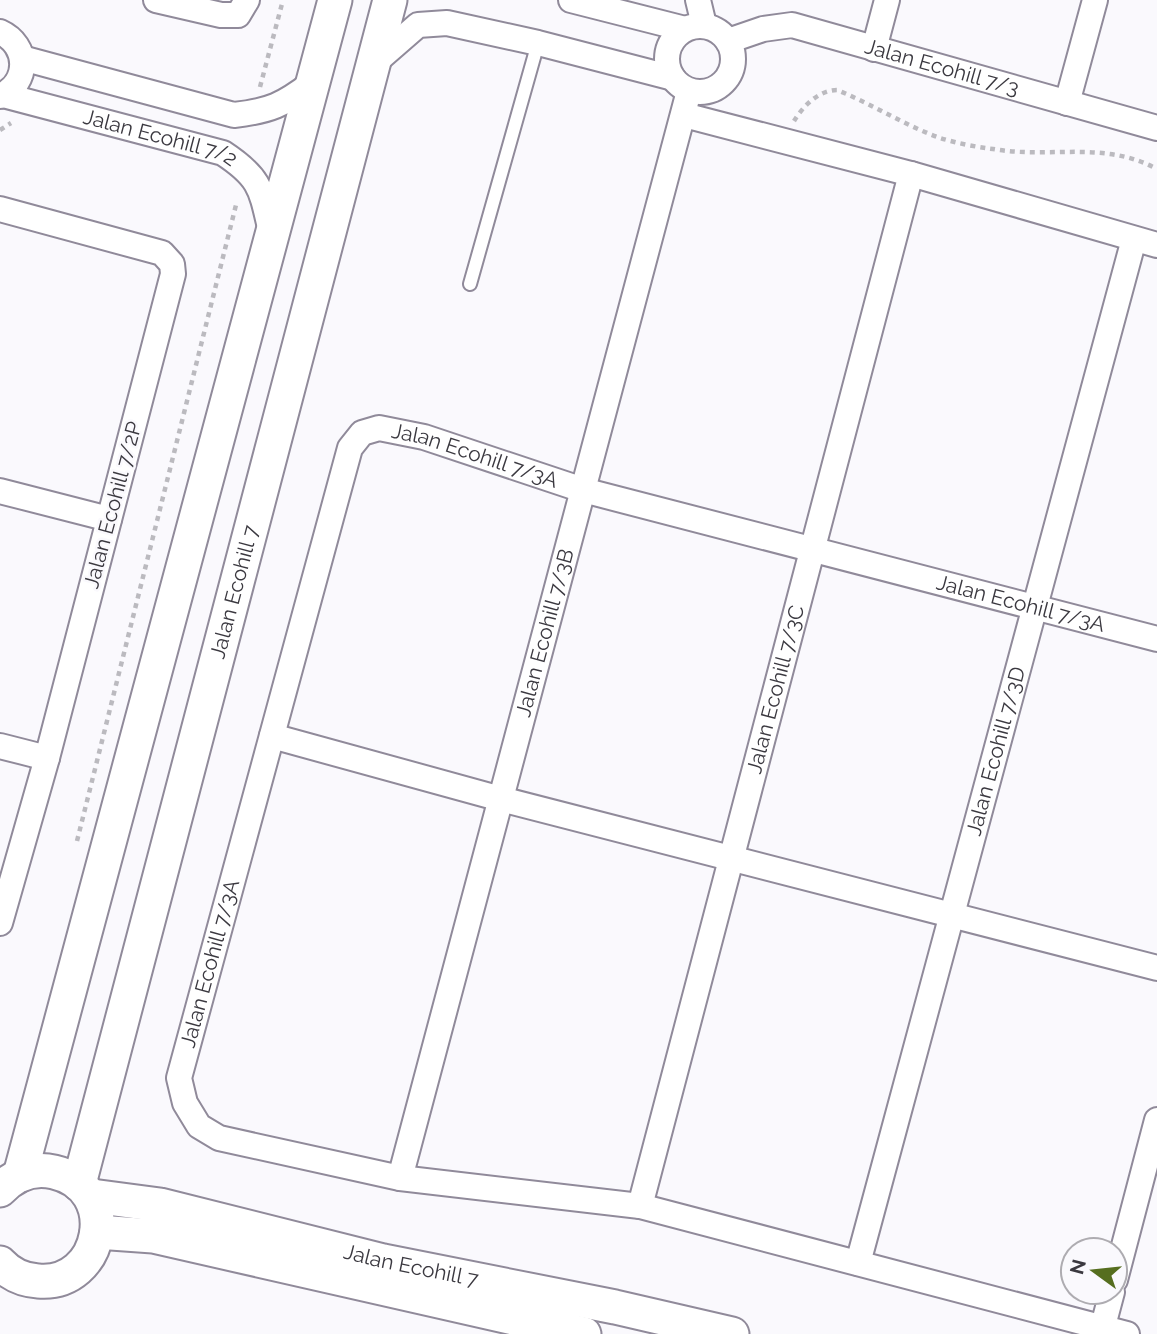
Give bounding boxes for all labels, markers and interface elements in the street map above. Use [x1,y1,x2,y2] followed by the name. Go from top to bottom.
[862,33,1022,100] street label: Jalan Ecohill 7/3
[81,104,243,171] street label: Jalan Ecohill 7/2
[390,418,561,493] street label: Jalan Ecohill 7/3A
[78,419,147,591] street label: Jalan Ecohill 7/2P
[205,522,264,661] street label: Jalan Ecohill 7
[510,546,579,720] street label: Jalan Ecohill 7/3B
[934,569,1108,637] street label: Jalan Ecohill 7/3A
[741,602,809,776] street label: Jalan Ecohill 7/3C
[961,664,1030,838] street label: Jalan Ecohill 7/3D
[175,877,244,1050] street label: Jalan Ecohill 7/3A
[1059,1236,1129,1306] north arrow
[341,1239,481,1292] street label: Jalan Ecohill 7
[1065,1257,1090,1276] text: N

